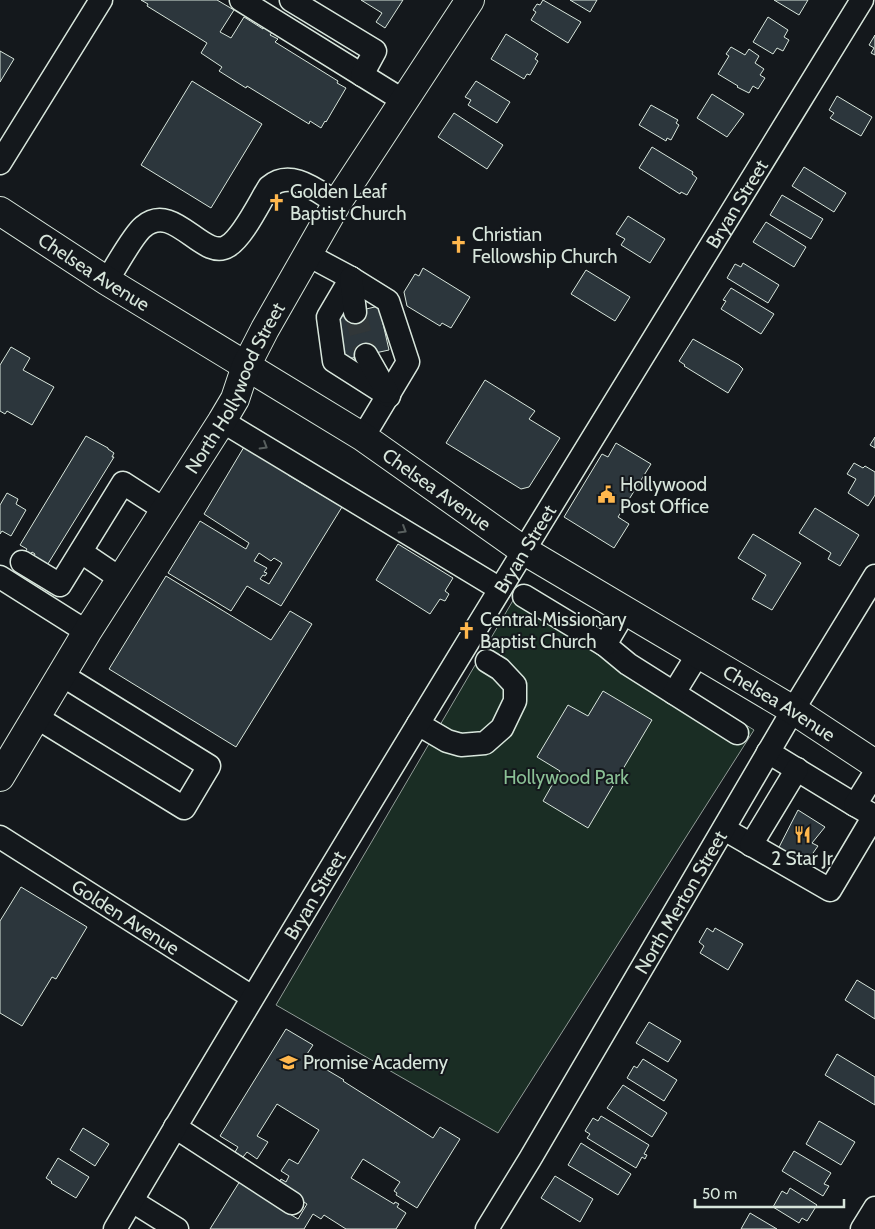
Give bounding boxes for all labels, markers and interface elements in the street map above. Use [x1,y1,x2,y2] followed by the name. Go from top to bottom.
[701,155,773,252] street label: Bryan Street
[290,180,407,225] place label: Golden Leaf Baptist Church
[266,192,286,212] church icon: Golden Leaf Baptist Church
[472,223,618,268] place label: Christian Fellowship Church
[34,228,154,316] street label: Chelsea Avenue
[448,235,468,255] church icon: Christian Fellowship Church
[180,298,290,478] street label: North Hollywood Street
[258,439,267,449] one-way arrow
[378,443,495,536] street label: Chelsea Avenue
[620,473,709,518] place label: Hollywood Post Office
[596,485,616,505] public building icon: Hollywood Post Office
[489,500,561,598] street label: Bryan Street
[397,523,406,533] one-way arrow
[480,608,627,653] place label: Central Missionary Baptist Church
[456,620,476,640] church icon: Central Missionary Baptist Church
[719,660,840,747] street label: Chelsea Avenue
[503,766,629,789] park label: Hollywood Park
[792,825,812,845] restaurant icon: 2 Star Jr
[630,826,732,978] street label: North Merton Street
[279,846,351,944] street label: Bryan Street
[771,847,833,870] place label: 2 Star Jr
[67,875,184,960] street label: Golden Avenue
[303,1051,448,1074] place label: Promise Academy
[279,1052,299,1072] school or university icon: Promise Academy
[695,1176,844,1208] scale bar
[702,1185,737,1203] text: 50 m

